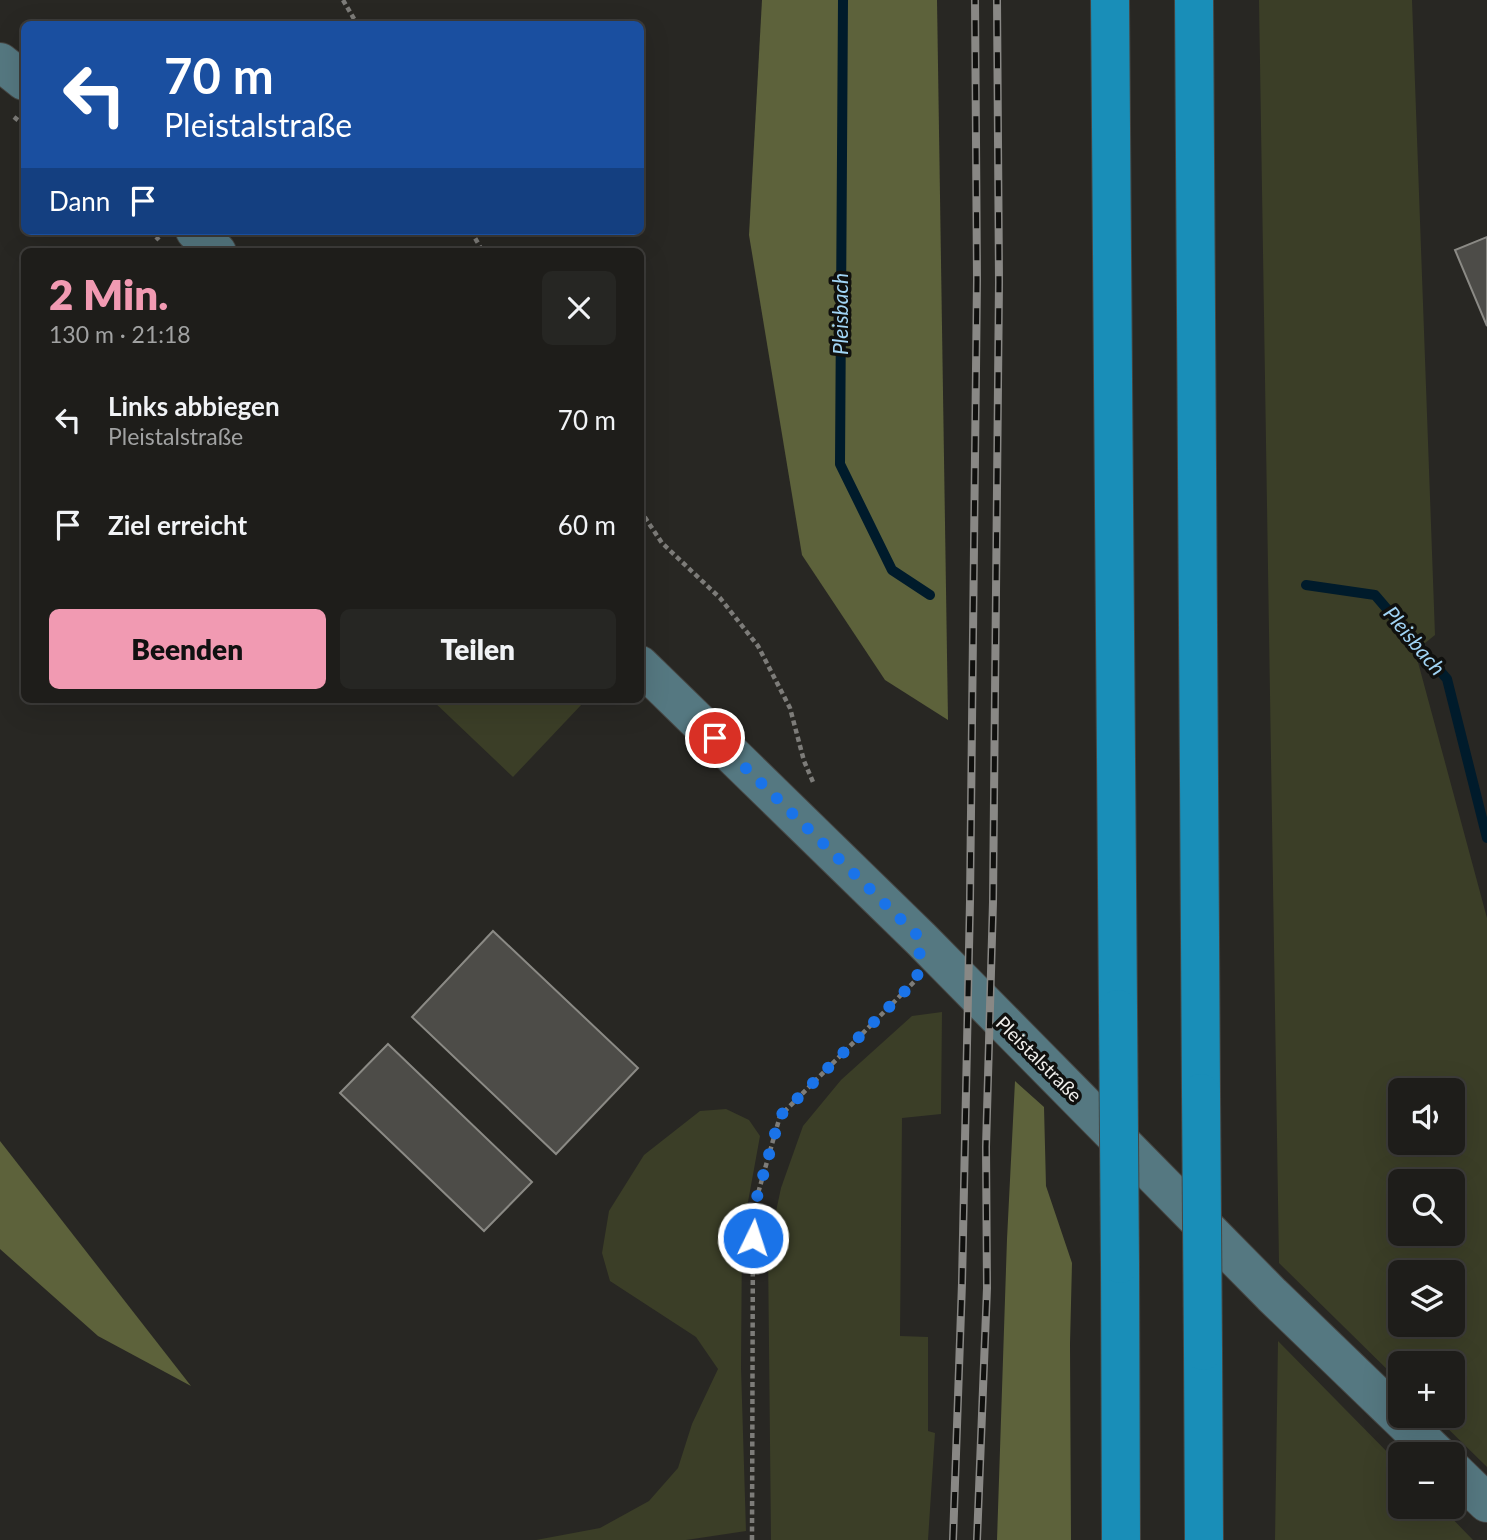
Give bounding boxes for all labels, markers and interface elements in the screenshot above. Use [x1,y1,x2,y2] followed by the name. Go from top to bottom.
[164,46,274,104] text: 70 m
[49,49,140,140] icon: left
[164,105,352,144] text: Pleistalstraße
[124,182,162,220] icon: arrive
[49,185,110,217] text: Dann
[49,269,168,319] text: 2 Min.
[542,271,616,345] button: close
[827,273,852,355] water label: Pleisbach
[49,320,191,348] text: 130 m · 21:18
[108,390,280,422] text: Links abbiegen
[49,401,87,439] icon: left
[558,404,616,436] text: 70 m
[108,422,243,450] text: Pleistalstraße
[49,506,87,544] icon: arrive
[108,509,247,541] text: Ziel erreicht
[558,509,616,541] text: 60 m
[1379,601,1451,680] water label: Pleisbach
[49,609,326,689] button: Beenden
[340,609,616,689] button: Teilen
[685,708,745,768] pin
[696,719,734,757] icon: arrive
[992,1011,1087,1106] street label: Pleistalstraße
[1388,1078,1465,1519] map controls
[1388,1078,1465,1155] button: sound
[1388,1169,1465,1246] button: search
[716,1201,790,1275] position arrow
[1388,1260,1465,1337] button: layers
[1388,1351,1465,1428] button: +
[1388,1442,1465,1519] button: −

